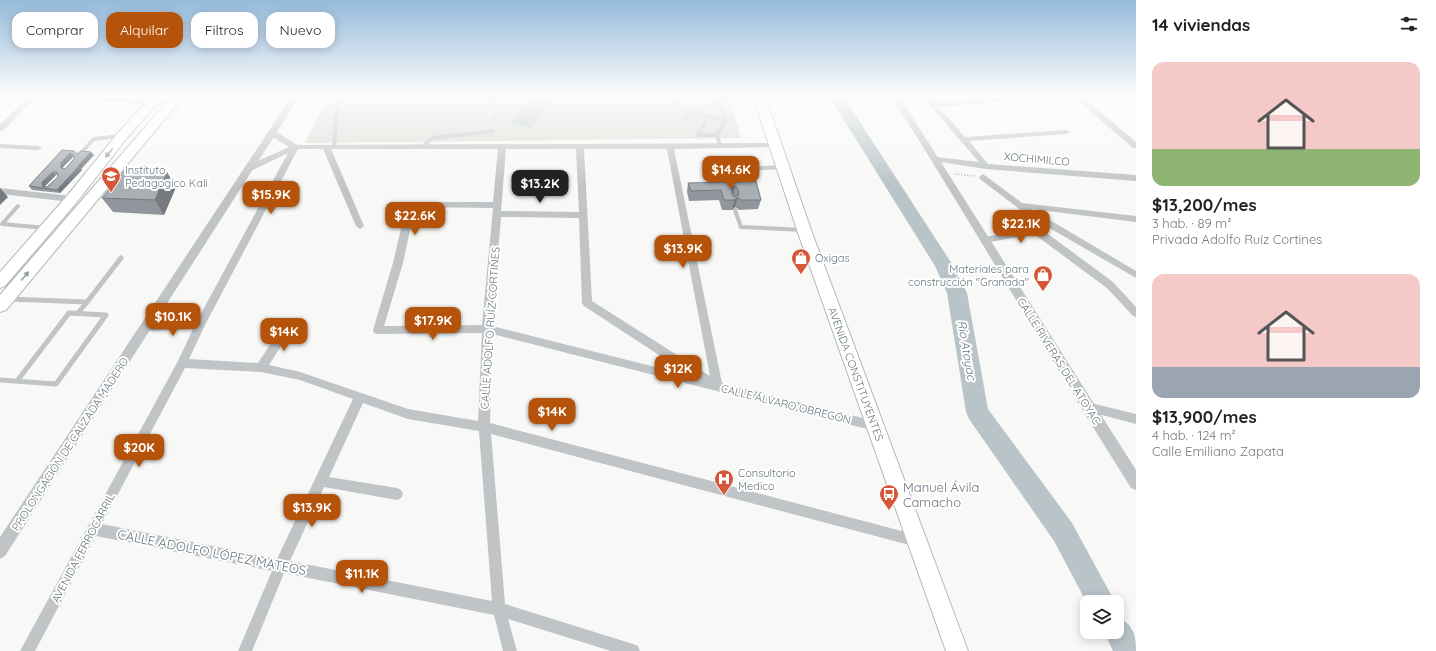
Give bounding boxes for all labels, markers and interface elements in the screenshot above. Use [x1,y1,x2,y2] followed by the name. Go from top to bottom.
[12,12,98,48] chip: Comprar
[106,12,183,48] chip: Alquilar
[191,12,258,48] chip: Filtros
[266,12,335,48] chip: Nuevo
[1398,13,1420,35] icon: filters
[1152,14,1250,35] text: 14 viviendas
[1250,88,1322,160] icon: home
[104,147,113,158] one-way arrow
[1004,149,1070,169] street label: XOCHIMILCO
[698,156,764,190] pin: $14.6K
[711,161,751,177] text: $14.6K
[125,163,208,190] place label: Instituto Pedagogico Kali
[100,165,122,193] school or university icon: Instituto Pedagogico Kali
[507,170,573,204] pin: $13.2K
[521,175,559,191] text: $13.2K
[238,181,304,215] pin: $15.9K
[252,186,290,202] text: $15.9K
[1152,194,1257,215] text: $13,200/mes
[382,202,448,236] pin: $22.6K
[394,207,436,223] text: $22.6K
[988,210,1054,244] pin: $22.1K
[1002,215,1040,231] text: $22.1K
[1152,215,1231,231] text: 3 hab. · 89 m²
[1152,231,1322,247] text: Privada Adolfo Ruíz Cortines
[650,235,716,269] pin: $13.9K
[664,240,702,256] text: $13.9K
[477,246,503,410] street label: CALLE ADOLFO RUÍZ CORTINES
[790,247,812,275] shop icon: Oxigas
[815,251,850,265] place label: Oxigas
[908,262,1029,289] place label: Materiales para construcción "Granada"
[1032,264,1054,292] shop icon: Materiales para construcción "Granada"
[21,271,29,282] one-way arrow
[1014,295,1104,427] street label: CALLE RIVERAS DEL ATOYAC
[1250,300,1322,372] icon: home
[140,303,206,337] pin: $10.1K
[825,305,887,443] street label: AVENIDA CONSTITUYENTES
[400,307,466,341] pin: $17.9K
[155,308,191,324] text: $10.1K
[414,312,452,328] text: $17.9K
[260,318,308,352] pin: $14K
[954,319,980,383] water label: Río Atoyac
[270,323,298,339] text: $14K
[9,355,131,533] street label: PROLONGACIÓN DE CALZADA MADERO
[654,355,702,389] pin: $12K
[664,360,692,376] text: $12K
[719,381,853,427] street label: CALLE ÁLVARO OBREGÓN
[528,398,576,432] pin: $14K
[538,403,566,419] text: $14K
[1152,406,1257,427] text: $13,900/mes
[1152,427,1236,443] text: 4 hab. · 124 m²
[115,434,163,468] pin: $20K
[123,439,155,455] text: $20K
[1152,443,1284,459] text: Calle Emiliano Zapata
[738,466,796,493] place label: Consultorio Medico
[713,468,735,496] hospital icon: Consultorio Medico
[903,479,979,510] place label: Manuel Ávila Camacho
[878,483,900,511] bus stop icon: Manuel Ávila Camacho
[48,491,118,605] street label: AVENIDA FERROCARRIL
[279,494,345,528] pin: $13.9K
[293,499,331,515] text: $13.9K
[116,526,308,578] street label: CALLE ADOLFO LÓPEZ MATEOS
[329,560,395,594] pin: $11.1K
[345,565,379,581] text: $11.1K
[1080,595,1124,639] map controls
[1080,595,1124,639] button: layers

